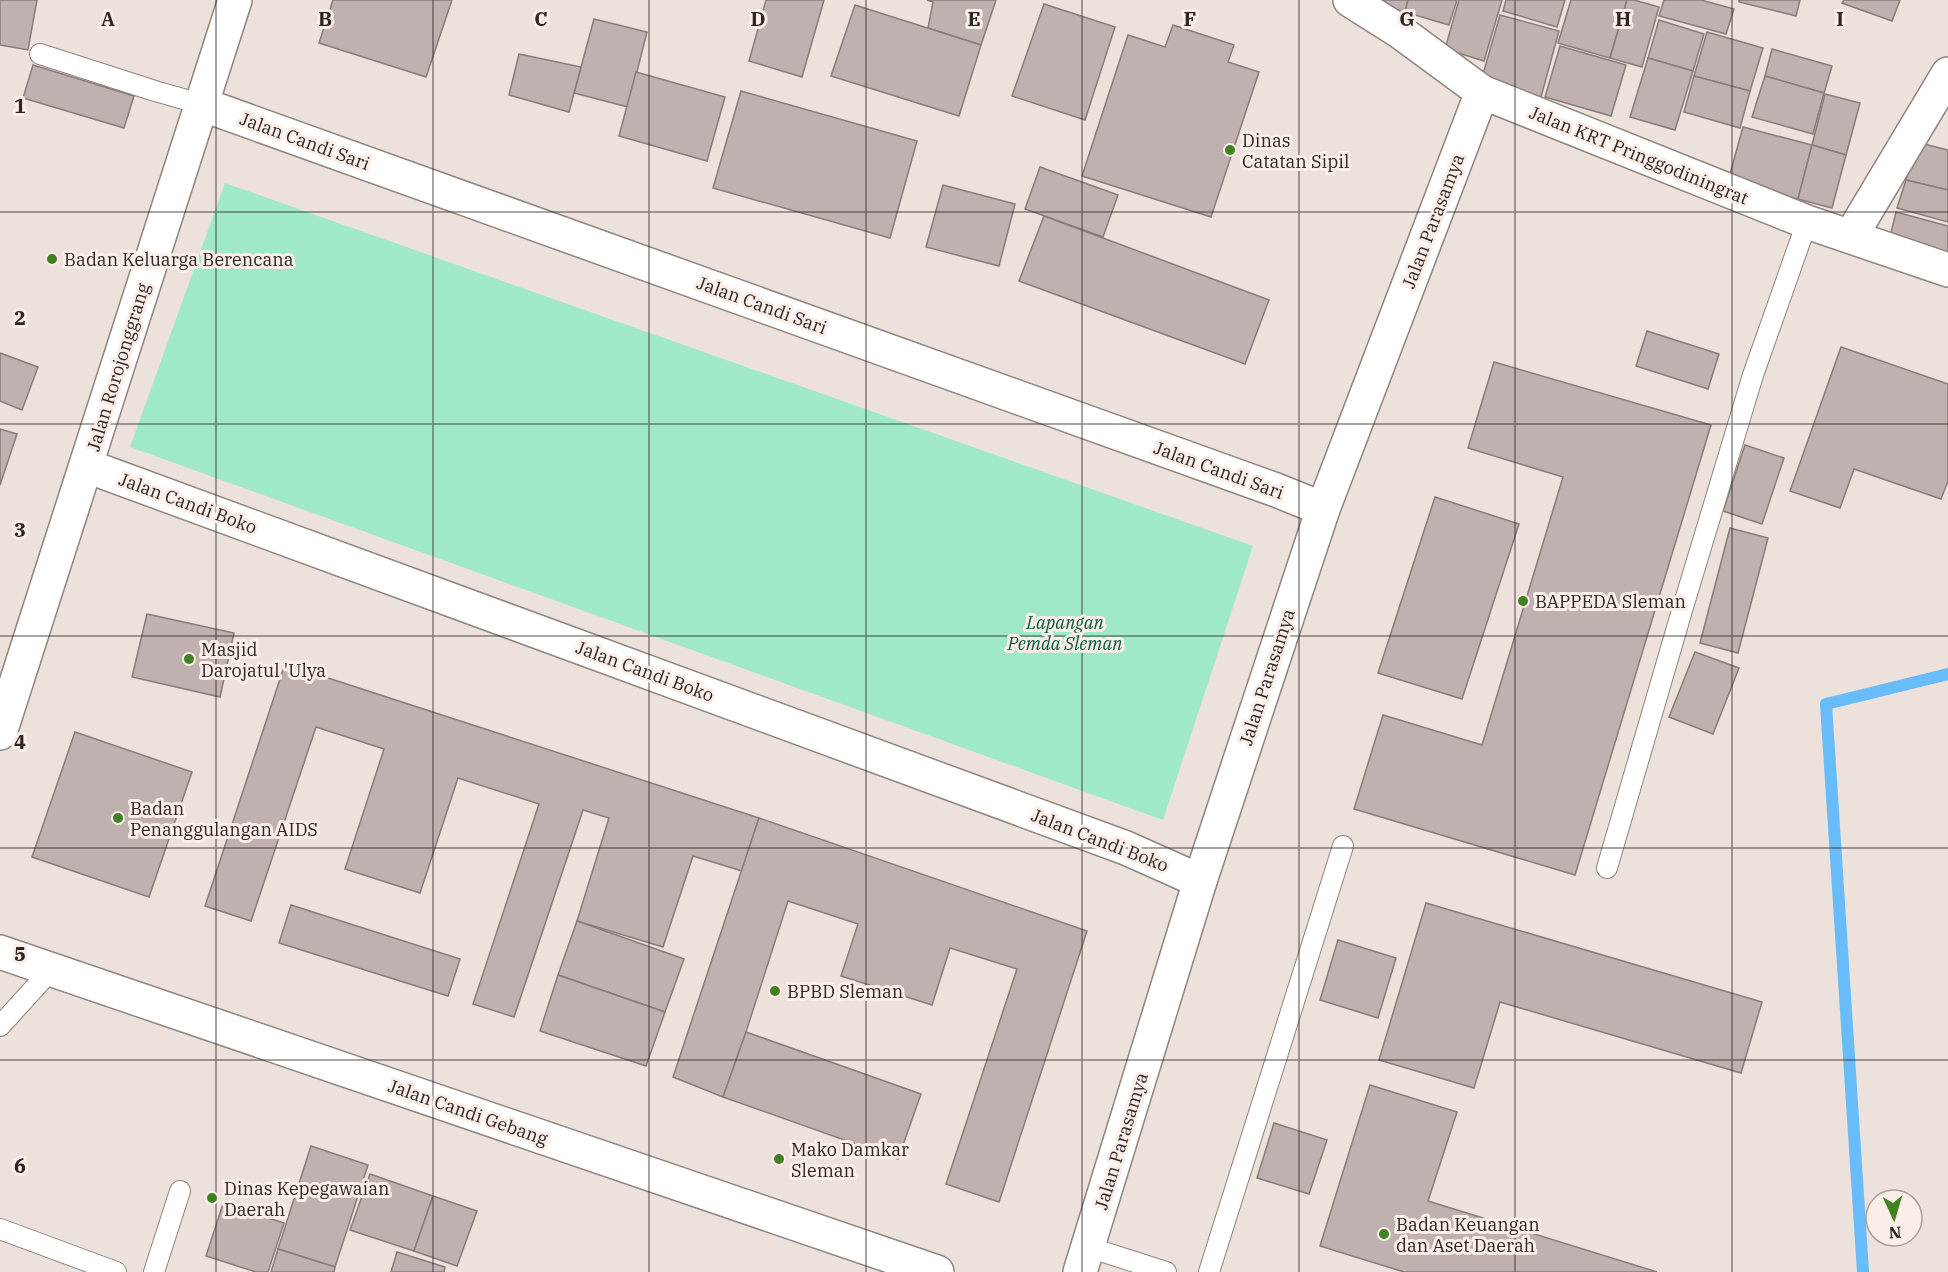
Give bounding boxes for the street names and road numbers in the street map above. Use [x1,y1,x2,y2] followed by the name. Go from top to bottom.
[1526,100,1752,210] street label: Jalan KRT Pringgodiningrat
[237,107,373,175] street label: Jalan Candi Sari
[1397,150,1469,292] street label: Jalan Parasamya
[694,271,830,339] street label: Jalan Candi Sari
[81,280,155,454] street label: Jalan Rorojonggrang
[1151,436,1287,504] street label: Jalan Candi Sari
[116,467,260,539] street label: Jalan Candi Boko
[1234,606,1300,748] street label: Jalan Parasamya
[573,635,717,707] street label: Jalan Candi Boko
[1028,803,1172,877] street label: Jalan Candi Boko
[1089,1069,1153,1212] street label: Jalan Parasamya
[385,1074,551,1150] street label: Jalan Candi Gebang

